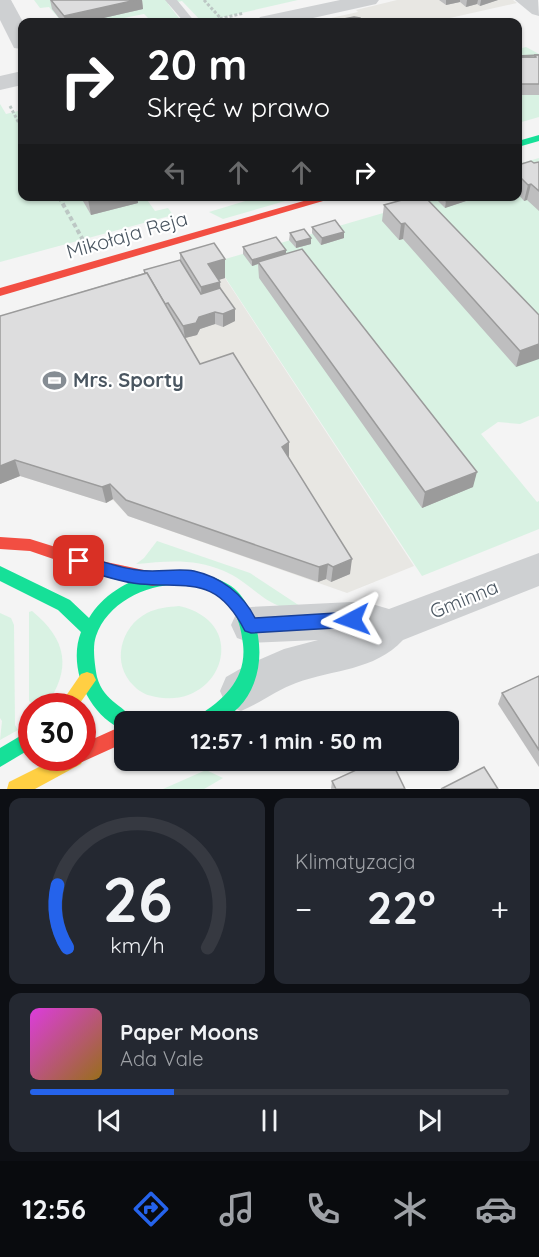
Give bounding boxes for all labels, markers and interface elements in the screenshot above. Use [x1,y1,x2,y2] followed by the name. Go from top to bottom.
[147,38,247,91] text: 20 m
[48,42,126,120] icon: right
[147,90,330,124] text: Skręć w prawo
[159,156,192,189] icon: left
[222,156,255,189] icon: ahead
[285,156,318,189] icon: ahead
[348,156,381,189] icon: right
[63,205,190,264] street label: Mikołaja Reja
[42,367,68,393] sports icon: Mrs. Sporty
[73,367,184,392] place label: Mrs. Sporty
[53,535,104,586] pin
[62,544,95,577] icon: arrive
[426,574,502,624] street label: Gminna
[320,588,384,652] position arrow
[18,693,96,771] speed limit sign: 30
[190,727,383,755] text: 12:57 · 1 min · 50 m
[295,849,415,874] text: Klimatyzacja
[102,860,172,938] text: 26
[367,879,436,935] text: 22°
[295,888,312,929] text: −
[490,888,509,929] text: +
[110,932,164,958] text: km/h
[120,1018,259,1046] text: Paper Moons
[120,1046,204,1071] text: Ada Vale
[93,1104,126,1137] icon: previous
[253,1104,286,1137] icon: pause
[413,1104,446,1137] icon: next
[130,1188,172,1230] icon: directions
[216,1188,258,1230] icon: music
[302,1188,344,1230] icon: phone
[389,1188,431,1230] icon: climate
[475,1188,517,1230] icon: car
[22,1192,86,1226] text: 12:56

